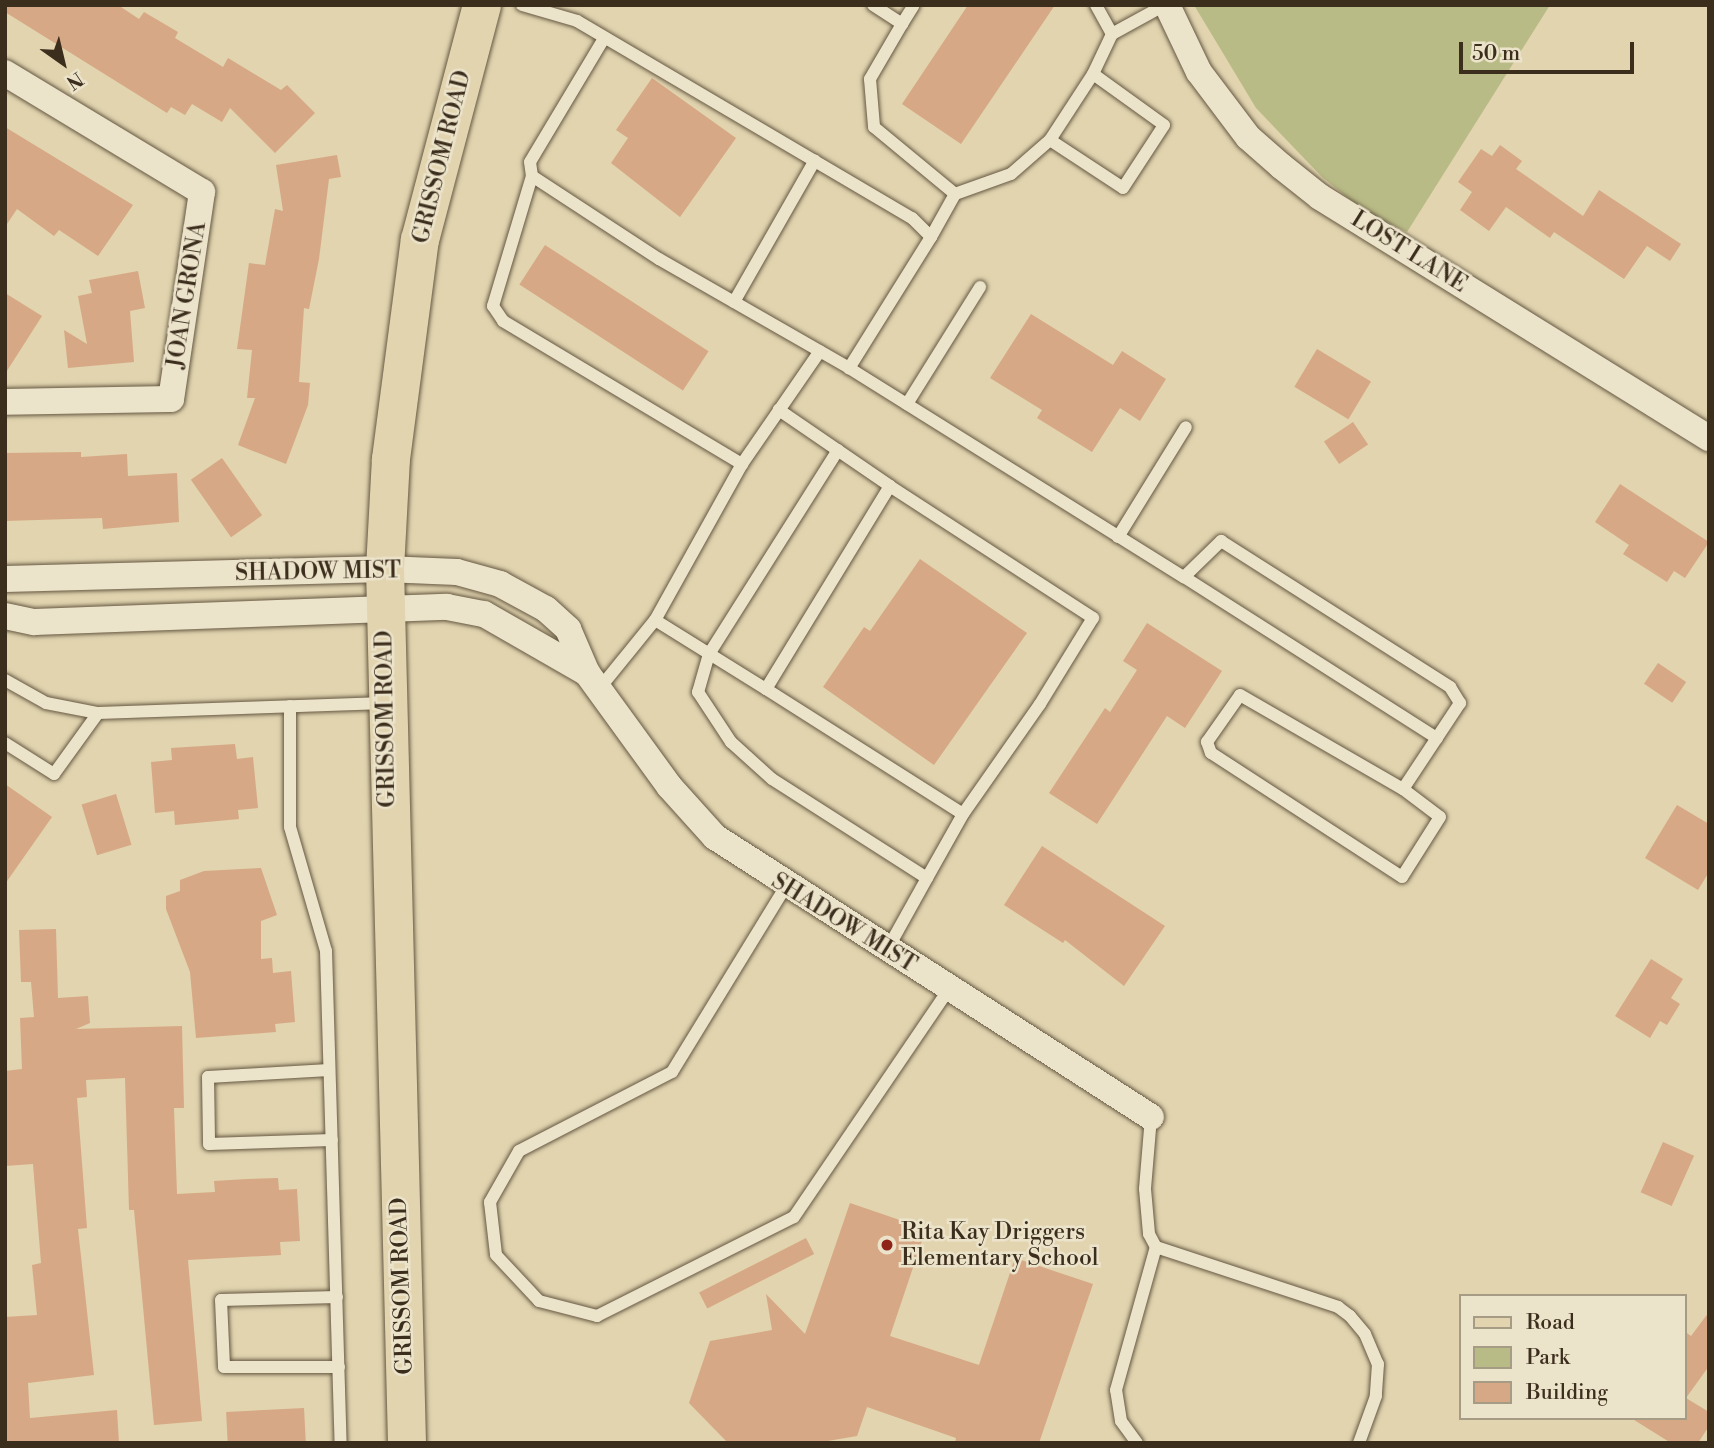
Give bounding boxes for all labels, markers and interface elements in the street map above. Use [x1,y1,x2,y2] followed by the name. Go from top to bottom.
[28,28,98,98] north arrow
[1462,28,1637,72] scale bar
[1472,41,1520,67] text: 50 m
[62,66,88,95] text: N
[407,68,477,246] street label: GRISSOM ROAD
[1346,205,1472,299] street label: LOST LANE
[162,220,212,370] street label: JOAN GRONA
[235,557,401,587] street label: SHADOW MIST
[371,630,401,808] street label: GRISSOM ROAD
[766,867,922,979] street label: SHADOW MIST
[385,1197,419,1375] street label: GRISSOM ROAD
[901,1218,1099,1272] place label: Rita Kay Driggers Elementary School
[879,1237,895,1253] marker: Rita Kay Driggers Elementary School
[1458,1294,1686,1420] legend
[1526,1310,1575,1336] text: Road
[1526,1345,1570,1371] text: Park
[1526,1380,1608,1406] text: Building

